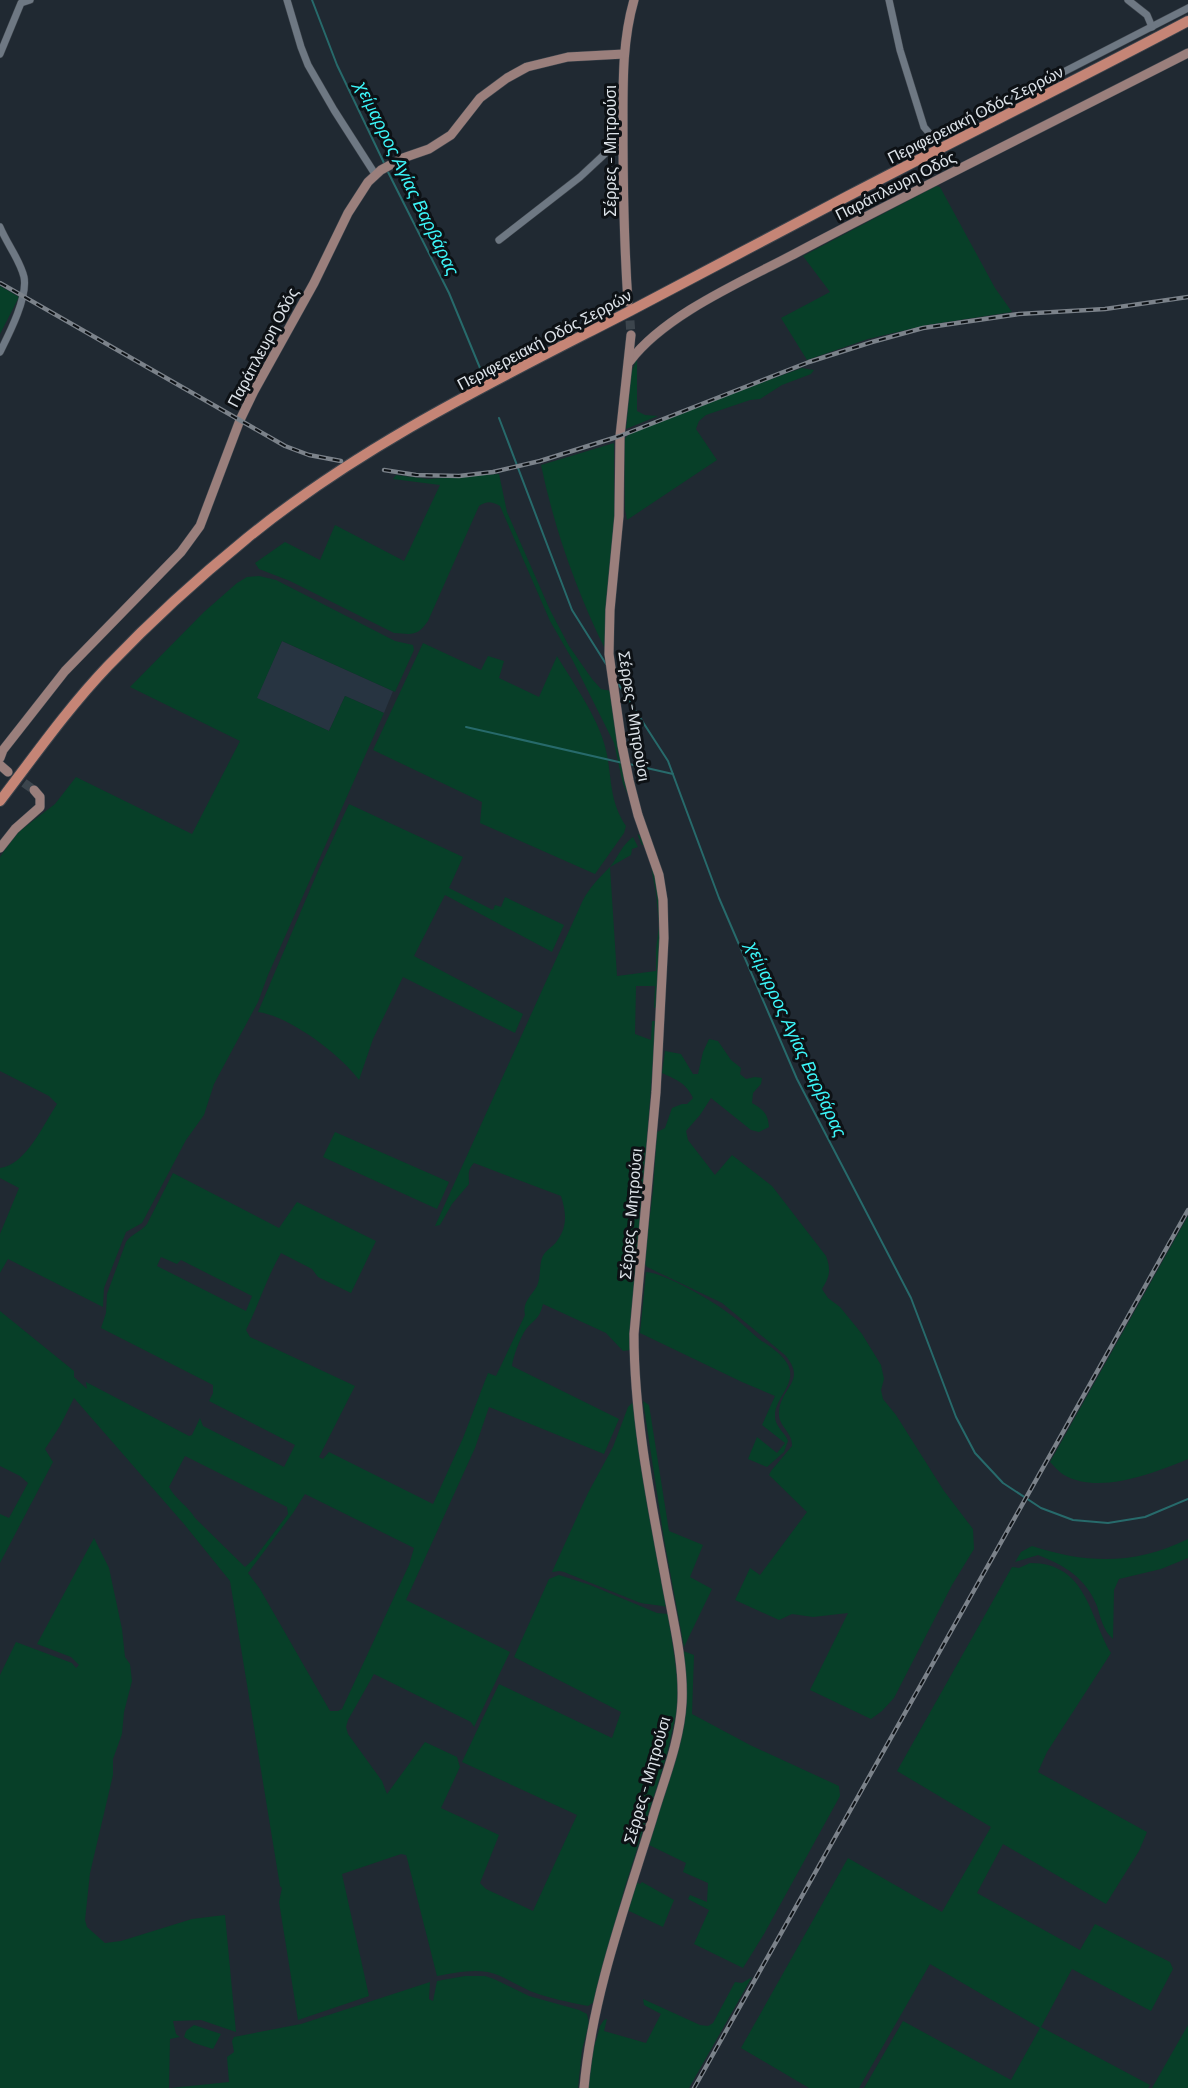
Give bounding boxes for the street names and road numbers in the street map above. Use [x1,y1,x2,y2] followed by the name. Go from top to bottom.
[884,61,1066,167] street label: Περιφερειακή Οδός Σερρών
[600,85,619,217] street label: Σέρρες - Μητρούσι
[832,146,959,224] street label: Παράπλευρη Οδός
[222,284,302,410] street label: Παράπλευρη Οδός
[454,285,634,393] street label: Περιφερειακή Οδός Σερρών
[615,650,655,783] street label: Σέρρες - Μητρούσι
[615,1147,645,1280] street label: Σέρρες - Μητρούσι
[619,1714,673,1846] street label: Σέρρες - Μητρούσι

